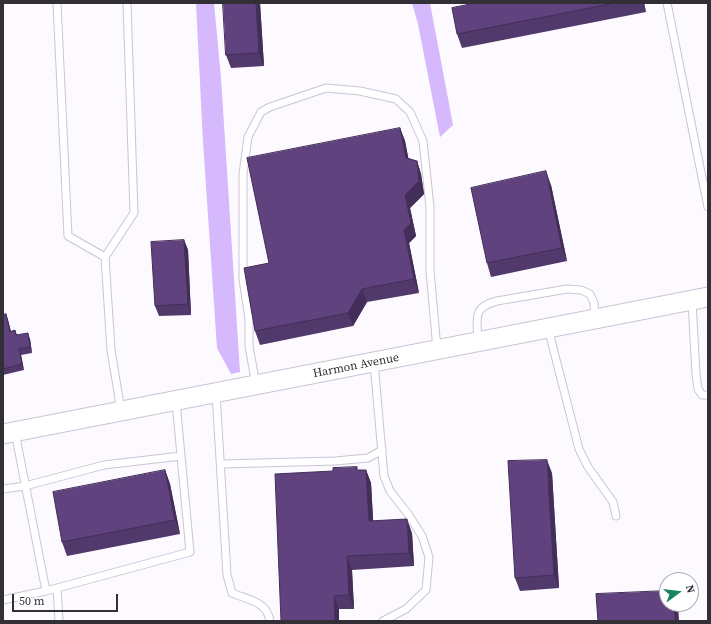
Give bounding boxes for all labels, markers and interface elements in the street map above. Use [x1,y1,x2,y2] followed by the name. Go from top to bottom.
[312,351,400,381] street label: Harmon Avenue
[659,572,699,612] north arrow
[682,583,698,595] text: N
[14,586,120,612] scale bar
[19,593,45,609] text: 50 m

